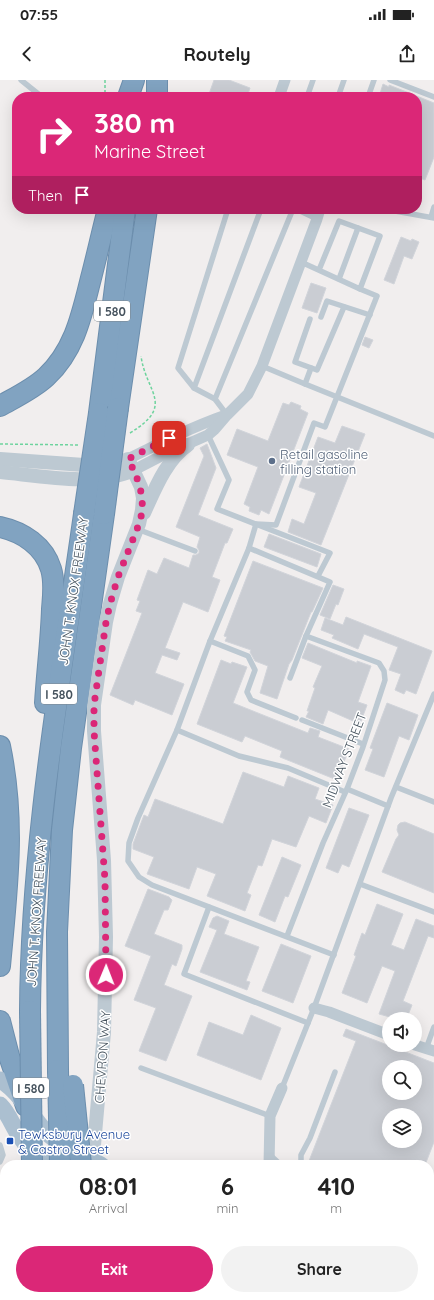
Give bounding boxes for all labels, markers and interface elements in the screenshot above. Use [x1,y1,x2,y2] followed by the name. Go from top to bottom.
[20,5,58,24] text: 07:55
[16,43,38,65] icon: back
[183,43,251,66] text: Routely
[396,43,418,65] icon: share
[94,105,175,140] text: 380 m
[28,108,80,160] icon: right
[94,140,205,163] text: Marine Street
[71,184,93,206] icon: arrive
[28,186,63,205] text: Then
[94,301,130,321] road number: I 580
[152,421,186,455] pin
[158,427,180,449] icon: arrive
[280,446,368,477] place label: Retail gasoline filling station
[267,456,277,466] marker: Retail gasoline filling station
[55,515,91,666] street label: JOHN T. KNOX FREEWAY
[41,684,77,704] road number: I 580
[318,710,370,810] street label: MIDWAY STREET
[23,836,49,987] street label: JOHN T. KNOX FREEWAY
[85,954,127,996] position arrow
[91,1009,113,1104] street label: CHEVRON WAY
[382,1012,422,1148] map controls
[382,1012,422,1052] button: sound
[382,1060,422,1100] button: search
[13,1078,49,1098] road number: I 580
[382,1108,422,1148] button: layers
[18,1126,130,1157] place label: Tewksbury Avenue & Castro Street
[5,1136,15,1146] marker: Tewksbury Avenue & Castro Street
[79,1171,137,1201] text: 08:01
[221,1171,234,1201] text: 6
[318,1171,355,1201] text: 410
[89,1200,128,1216] text: Arrival
[216,1200,239,1216] text: min
[330,1200,342,1216] text: m
[16,1246,213,1292] button: Exit
[221,1246,418,1292] button: Share

